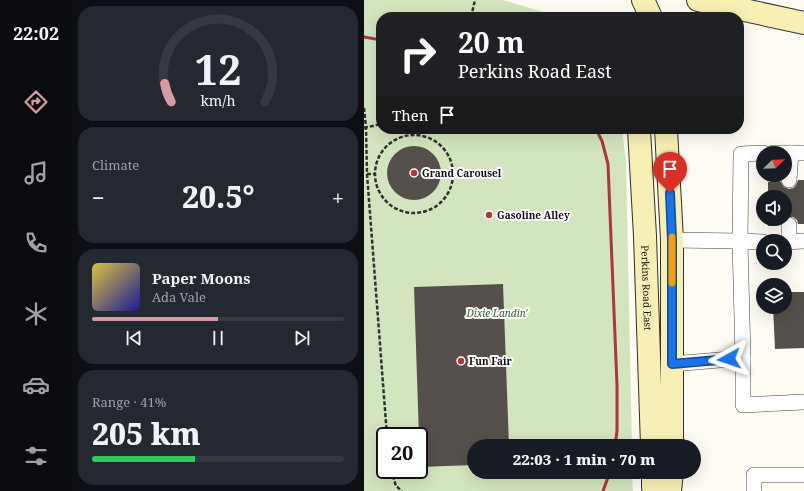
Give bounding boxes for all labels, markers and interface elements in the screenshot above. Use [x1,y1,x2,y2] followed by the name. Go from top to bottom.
[13,21,59,45] text: 22:02
[458,23,525,61] text: 20 m
[392,28,444,80] icon: right
[194,40,242,96] text: 12
[458,59,612,83] text: Perkins Road East
[22,88,50,116] icon: directions
[200,90,236,109] text: km/h
[436,104,458,126] icon: arrive
[392,105,428,125] text: Then
[756,146,792,182] north arrow
[756,146,792,314] map controls
[653,152,687,193] pin
[92,156,139,174] text: Climate
[659,158,681,180] icon: arrive
[22,159,50,187] icon: music
[422,166,502,180] place label: Grand Carousel
[409,168,419,178] marker: Grand Carousel
[182,176,254,217] text: 20.5°
[92,182,105,212] text: −
[332,182,344,212] text: +
[756,190,792,226] button: sound
[497,208,570,222] place label: Gasoline Alley
[484,210,494,220] marker: Gasoline Alley
[22,229,50,257] icon: phone
[756,234,792,270] button: search
[638,245,655,331] street label: Perkins Road East
[152,268,251,288] text: Paper Moons
[756,278,792,314] button: layers
[152,288,206,306] text: Ada Vale
[22,300,50,328] icon: climate
[466,306,528,320] park label: Dixie Landin'
[123,327,145,349] icon: previous
[207,327,229,349] icon: pause
[291,327,313,349] icon: next
[708,338,750,380] position arrow
[469,354,512,368] place label: Fun Fair
[456,356,466,366] marker: Fun Fair
[22,371,50,399] icon: car
[92,393,166,411] text: Range · 41%
[92,413,201,454] text: 205 km
[376,427,428,479] speed limit sign: 20
[22,442,50,470] icon: filters
[513,449,655,469] text: 22:03 · 1 min · 70 m

